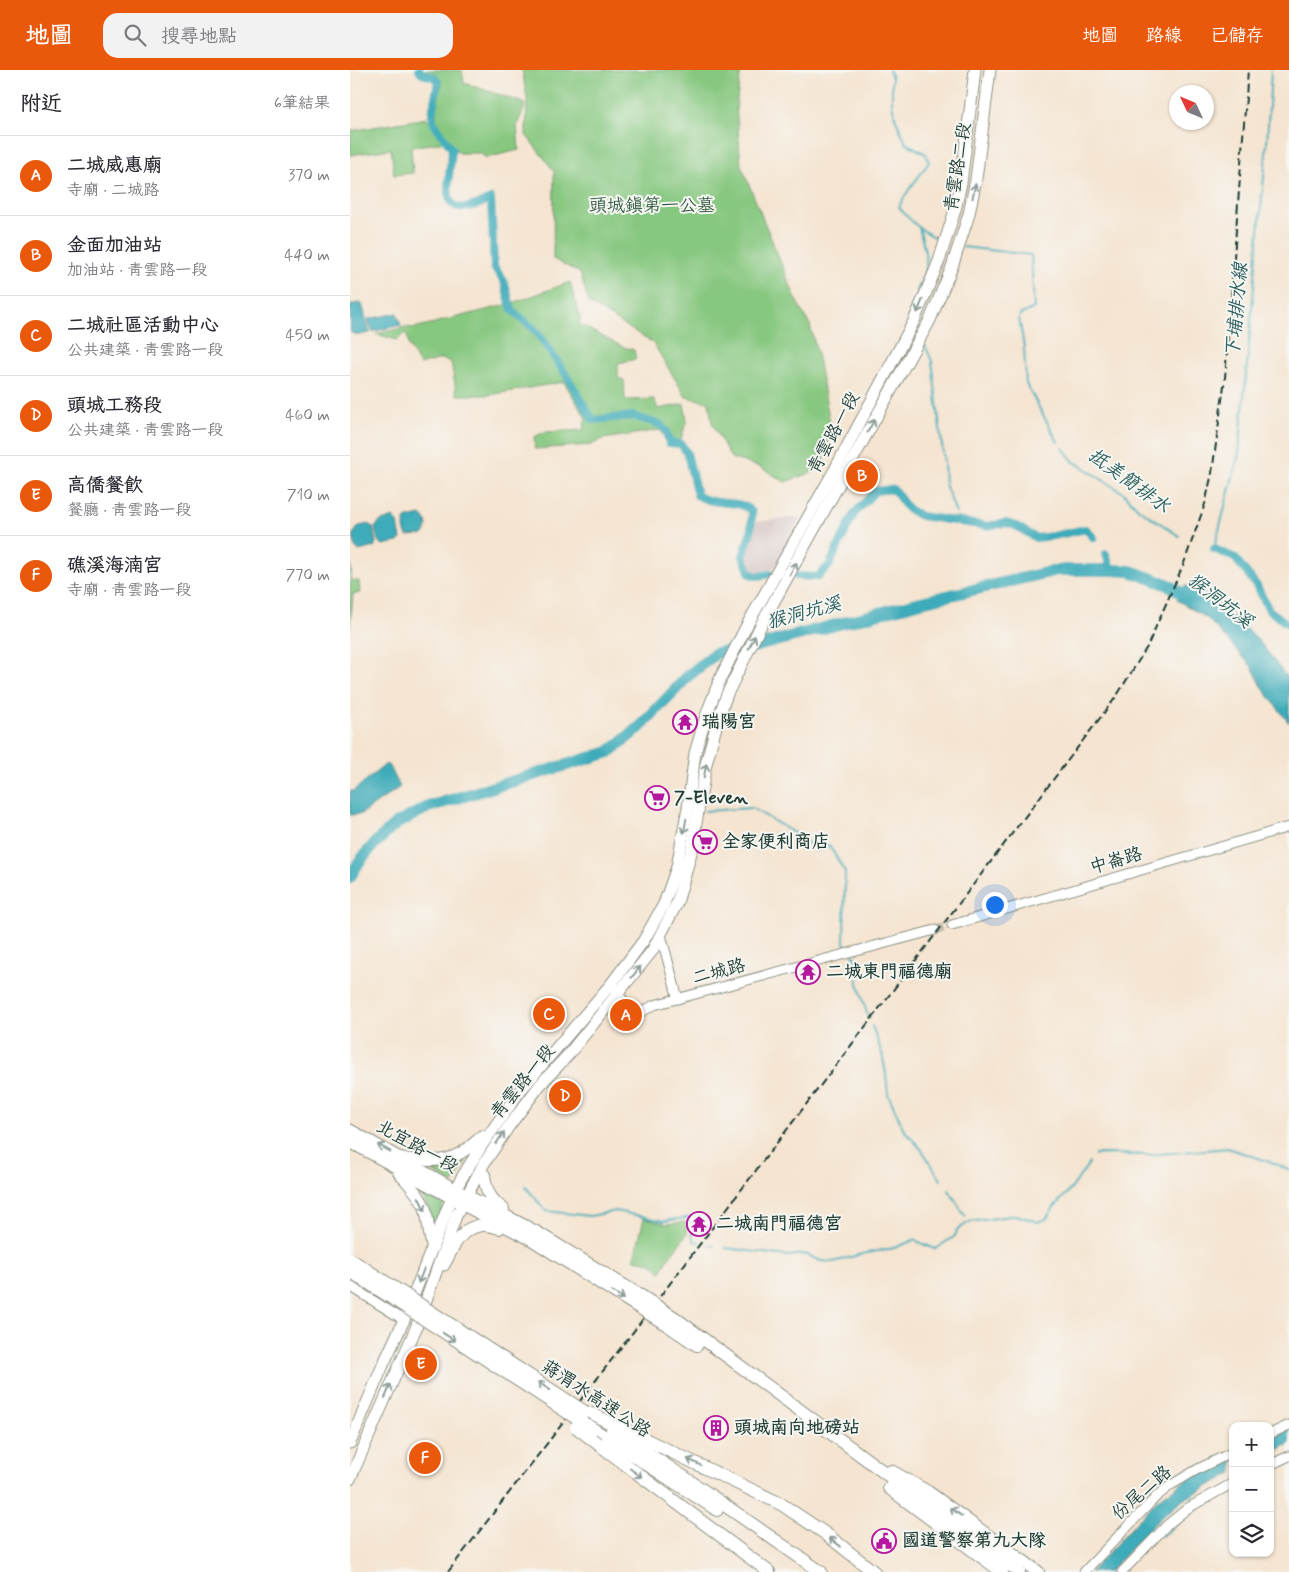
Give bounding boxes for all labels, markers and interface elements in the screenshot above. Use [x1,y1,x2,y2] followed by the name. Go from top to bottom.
[103,13,453,58] search box
[25,21,73,52] text: 地圖
[121,21,149,49] icon: search
[161,24,237,49] text: 搜尋地點
[1082,24,1118,48] text: 地圖
[1146,24,1182,48] text: 路線
[1210,24,1264,48] text: 已儲存
[1169,85,1214,130] north arrow
[20,90,62,118] text: 附近
[274,93,330,114] text: 6筆結果
[939,121,977,213] street label: 青雲路二段
[67,153,162,178] text: 二城威惠廟
[31,165,41,186] text: A
[288,165,330,186] text: 370 m
[67,180,159,201] text: 寺廟 · 二城路
[970,184,979,200] one-way arrow
[589,194,715,218] park label: 頭城鎮第一公墓
[67,233,162,258] text: 金面加油站
[31,245,41,266] text: B
[284,245,330,266] text: 440 m
[67,260,207,281] text: 加油站 · 青雲路一段
[1220,261,1254,358] water label: 下埔排水線
[915,298,925,313] one-way arrow
[67,313,219,338] text: 二城社區活動中心
[30,325,42,346] text: C
[285,325,330,346] text: 450 m
[67,340,223,361] text: 公共建築 · 青雲路一段
[802,388,866,478] street label: 青雲路一段
[67,393,162,418] text: 頭城工務段
[30,405,42,426] text: D
[285,405,330,426] text: 460 m
[866,419,876,434] one-way arrow
[67,420,223,441] text: 公共建築 · 青雲路一段
[1083,443,1176,520] water label: 抵美簡排水
[846,457,878,495] pin: B
[67,473,143,498] text: 高僑餐飲
[31,485,41,506] text: E
[287,485,330,506] text: 710 m
[67,500,191,521] text: 餐廳 · 青雲路一段
[67,553,162,578] text: 礁溪海湳宮
[788,562,798,576] one-way arrow
[32,565,40,586] text: F
[286,565,330,586] text: 770 m
[1182,568,1258,635] water label: 猴洞坑溪
[67,580,191,601] text: 寺廟 · 青雲路一段
[764,591,845,635] water label: 猴洞坑溪
[747,635,757,650] one-way arrow
[672,709,698,735] temple icon: 瑞陽宮
[702,710,756,734] place label: 瑞陽宮
[700,764,710,780] one-way arrow
[644,785,670,811] supermarket icon: 7-Eleven
[674,786,749,810] place label: 7-Eleven
[679,818,689,834] one-way arrow
[692,829,718,855] supermarket icon: 全家便利商店
[722,830,830,854] place label: 全家便利商店
[1087,842,1145,880] street label: 中崙路
[982,892,1008,918] your location
[690,953,748,991] street label: 二城路
[795,959,821,985] temple icon: 二城東門福德廟
[826,960,952,984] place label: 二城東門福德廟
[631,965,641,979] one-way arrow
[533,995,565,1033] pin: C
[610,996,642,1034] pin: A
[485,1039,561,1125] street label: 青雲路一段
[549,1077,581,1115] pin: D
[372,1115,462,1179] street label: 北宜路一段
[495,1131,505,1145] one-way arrow
[377,1143,391,1153] one-way arrow
[417,1196,427,1211] one-way arrow
[686,1211,712,1237] temple icon: 二城南門福德宮
[716,1212,842,1236] place label: 二城南門福德宮
[416,1268,426,1283] one-way arrow
[611,1290,625,1300] one-way arrow
[442,1332,456,1342] one-way arrow
[405,1345,437,1383] pin: E
[537,1355,655,1443] street label: 蔣渭水高速公路
[537,1381,551,1391] one-way arrow
[384,1384,394,1399] one-way arrow
[703,1415,729,1441] building icon: 頭城南向地磅站
[734,1416,860,1440] place label: 頭城南向地磅站
[1229,1422,1274,1557] map controls
[1229,1422,1274,1467] button: +
[409,1439,441,1477] pin: F
[687,1457,702,1466] one-way arrow
[1107,1460,1177,1526] street label: 份尾二路
[1229,1467,1274,1512] button: −
[629,1468,643,1478] one-way arrow
[949,1507,963,1517] one-way arrow
[1229,1512,1274,1557] button: layers
[871,1528,897,1554] public building icon: 國道警察第九大隊
[902,1529,1046,1553] place label: 國道警察第九大隊
[829,1536,842,1547] one-way arrow

